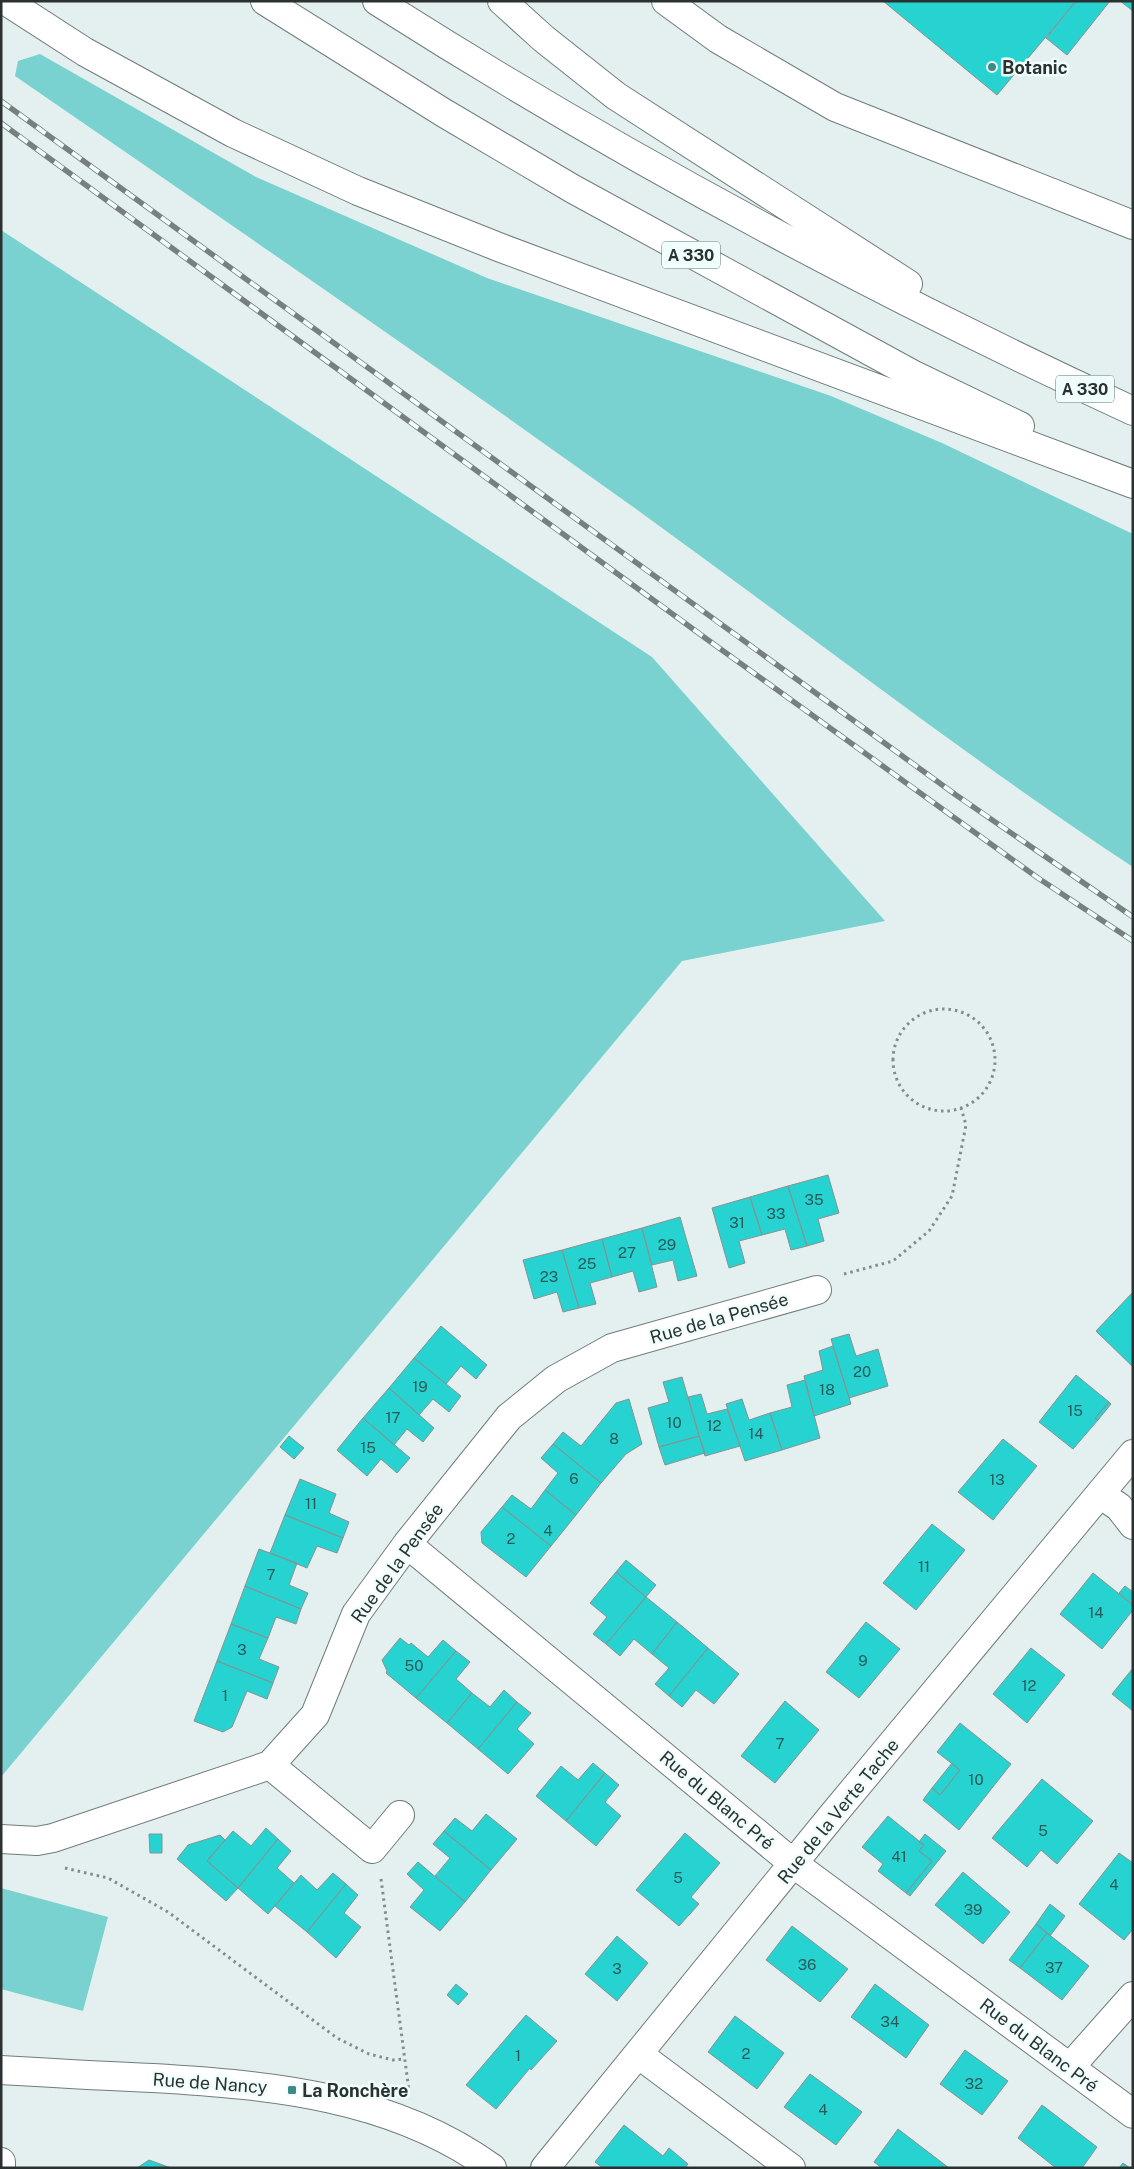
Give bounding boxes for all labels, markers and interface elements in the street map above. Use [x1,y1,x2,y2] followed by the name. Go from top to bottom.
[1002,57,1068,78] place label: Botanic
[986,61,998,73] marker: Botanic
[662,242,720,268] road number: A 330
[1056,376,1114,402] road number: A 330
[804,1191,824,1208] house number: 35
[767,1205,785,1222] house number: 33
[729,1214,745,1231] house number: 31
[658,1236,676,1253] house number: 29
[618,1244,636,1261] house number: 27
[578,1255,596,1272] house number: 25
[540,1268,558,1285] house number: 23
[647,1288,791,1348] street label: Rue de la Pensée
[853,1363,871,1380] house number: 20
[412,1378,428,1395] house number: 19
[819,1381,835,1398] house number: 18
[1067,1402,1083,1419] house number: 15
[385,1409,401,1426] house number: 17
[666,1414,682,1431] house number: 10
[706,1417,722,1434] house number: 12
[748,1425,764,1442] house number: 14
[609,1430,619,1447] house number: 8
[360,1439,376,1456] house number: 15
[569,1470,579,1487] house number: 6
[989,1471,1005,1488] house number: 13
[305,1495,317,1512] house number: 11
[347,1499,447,1627] street label: Rue de la Pensée
[543,1522,553,1539] house number: 4
[507,1530,516,1547] house number: 2
[918,1558,930,1575] house number: 11
[266,1566,276,1583] house number: 7
[1088,1604,1104,1621] house number: 14
[237,1641,247,1658] house number: 3
[858,1652,868,1669] house number: 9
[405,1657,423,1674] house number: 50
[1021,1677,1037,1694] house number: 12
[222,1687,228,1704] house number: 1
[773,1734,903,1888] street label: Rue de la Verte Tache
[775,1735,785,1752] house number: 7
[656,1746,778,1854] street label: Rue du Blanc Pré
[968,1771,984,1788] house number: 10
[1038,1822,1048,1839] house number: 5
[891,1848,907,1865] house number: 41
[673,1869,683,1886] house number: 5
[1109,1876,1119,1893] house number: 4
[964,1901,982,1918] house number: 39
[798,1956,816,1973] house number: 36
[1045,1959,1063,1976] house number: 37
[612,1960,622,1977] house number: 3
[976,1994,1102,2096] street label: Rue du Blanc Pré
[881,2013,899,2030] house number: 34
[742,2045,751,2062] house number: 2
[515,2047,521,2064] house number: 1
[152,2069,268,2098] street label: Rue de Nancy
[965,2075,983,2092] house number: 32
[302,2080,408,2101] place label: La Ronchère
[286,2084,298,2096] marker: La Ronchère
[818,2101,828,2118] house number: 4

